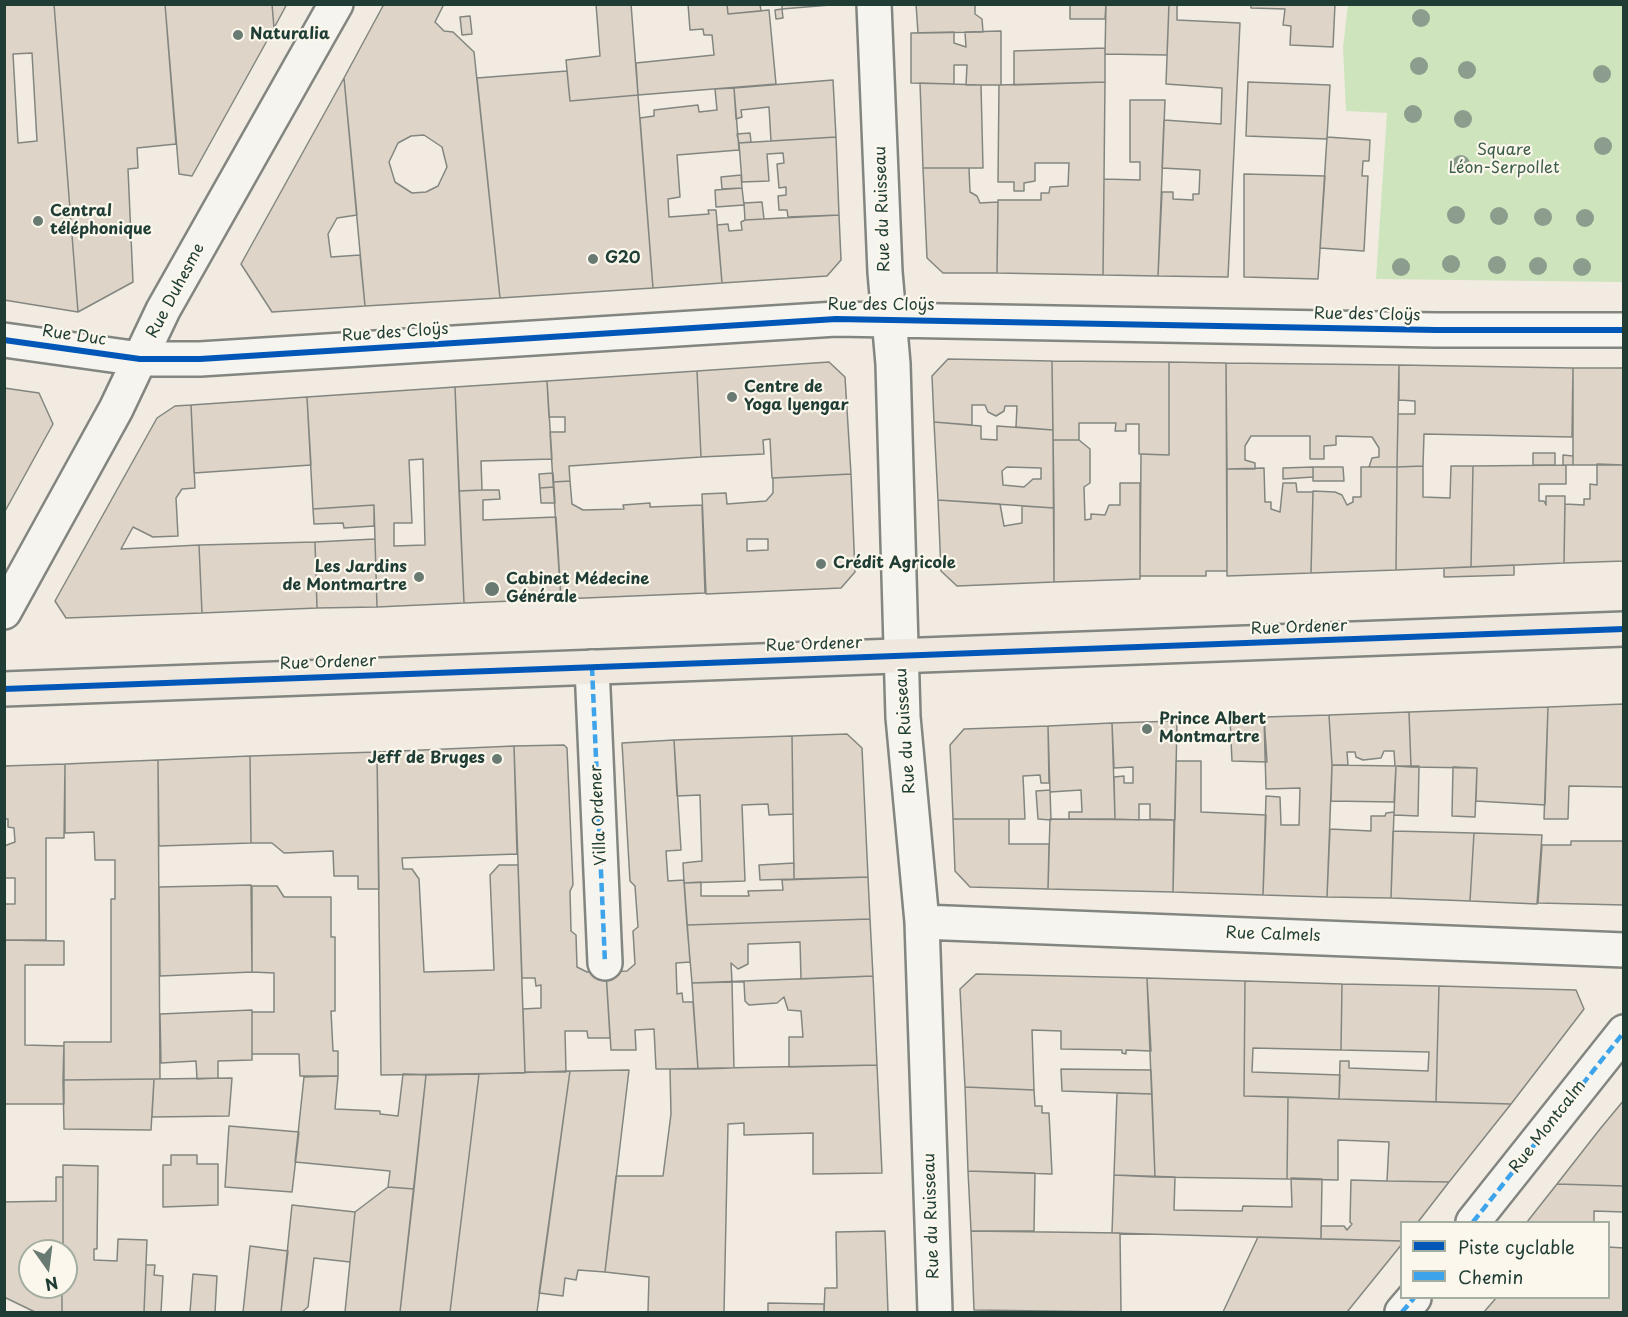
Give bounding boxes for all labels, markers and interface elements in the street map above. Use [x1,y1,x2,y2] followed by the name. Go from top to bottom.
[250,25,330,45] place label: Naturalia
[231,28,245,42] marker: Naturalia
[1448,141,1560,179] park label: Square Léon-Serpollet
[871,146,895,272] street label: Rue du Ruisseau
[50,202,152,240] place label: Central téléphonique
[31,214,45,228] marker: Central téléphonique
[143,240,209,342] street label: Rue Duhesme
[605,249,640,269] place label: G20
[586,252,600,266] marker: G20
[828,296,934,316] street label: Rue des Cloÿs
[1313,304,1421,326] street label: Rue des Cloÿs
[341,320,449,346] street label: Rue des Cloÿs
[41,322,107,350] street label: Rue Duc
[744,378,849,416] place label: Centre de Yoga Iyengar
[725,390,739,404] marker: Centre de Yoga Iyengar
[833,554,956,574] place label: Crédit Agricole
[814,557,828,571] marker: Crédit Agricole
[283,558,407,596] place label: Les Jardins de Montmartre
[412,570,426,584] marker: Les Jardins de Montmartre
[506,570,649,608] place label: Cabinet Médecine Générale
[483,580,501,598] marker: Cabinet Médecine Générale
[1250,617,1348,639] street label: Rue Ordener
[765,634,863,656] street label: Rue Ordener
[279,652,377,674] street label: Rue Ordener
[892,667,920,795] street label: Rue du Ruisseau
[1159,710,1266,748] place label: Prince Albert Montmartre
[1140,722,1154,736] marker: Prince Albert Montmartre
[368,749,485,769] place label: Jeff de Bruges
[490,752,504,766] marker: Jeff de Bruges
[587,764,611,866] street label: Villa Ordener
[1225,924,1321,946] street label: Rue Calmels
[1506,1077,1590,1177] street label: Rue Montcalm
[920,1153,944,1279] street label: Rue du Ruisseau
[1400,1221,1610,1299] legend
[1458,1233,1575,1260] text: Piste cyclable
[18,1239,78,1299] north arrow
[1458,1263,1523,1290] text: Chemin
[43,1271,61,1298] text: N

